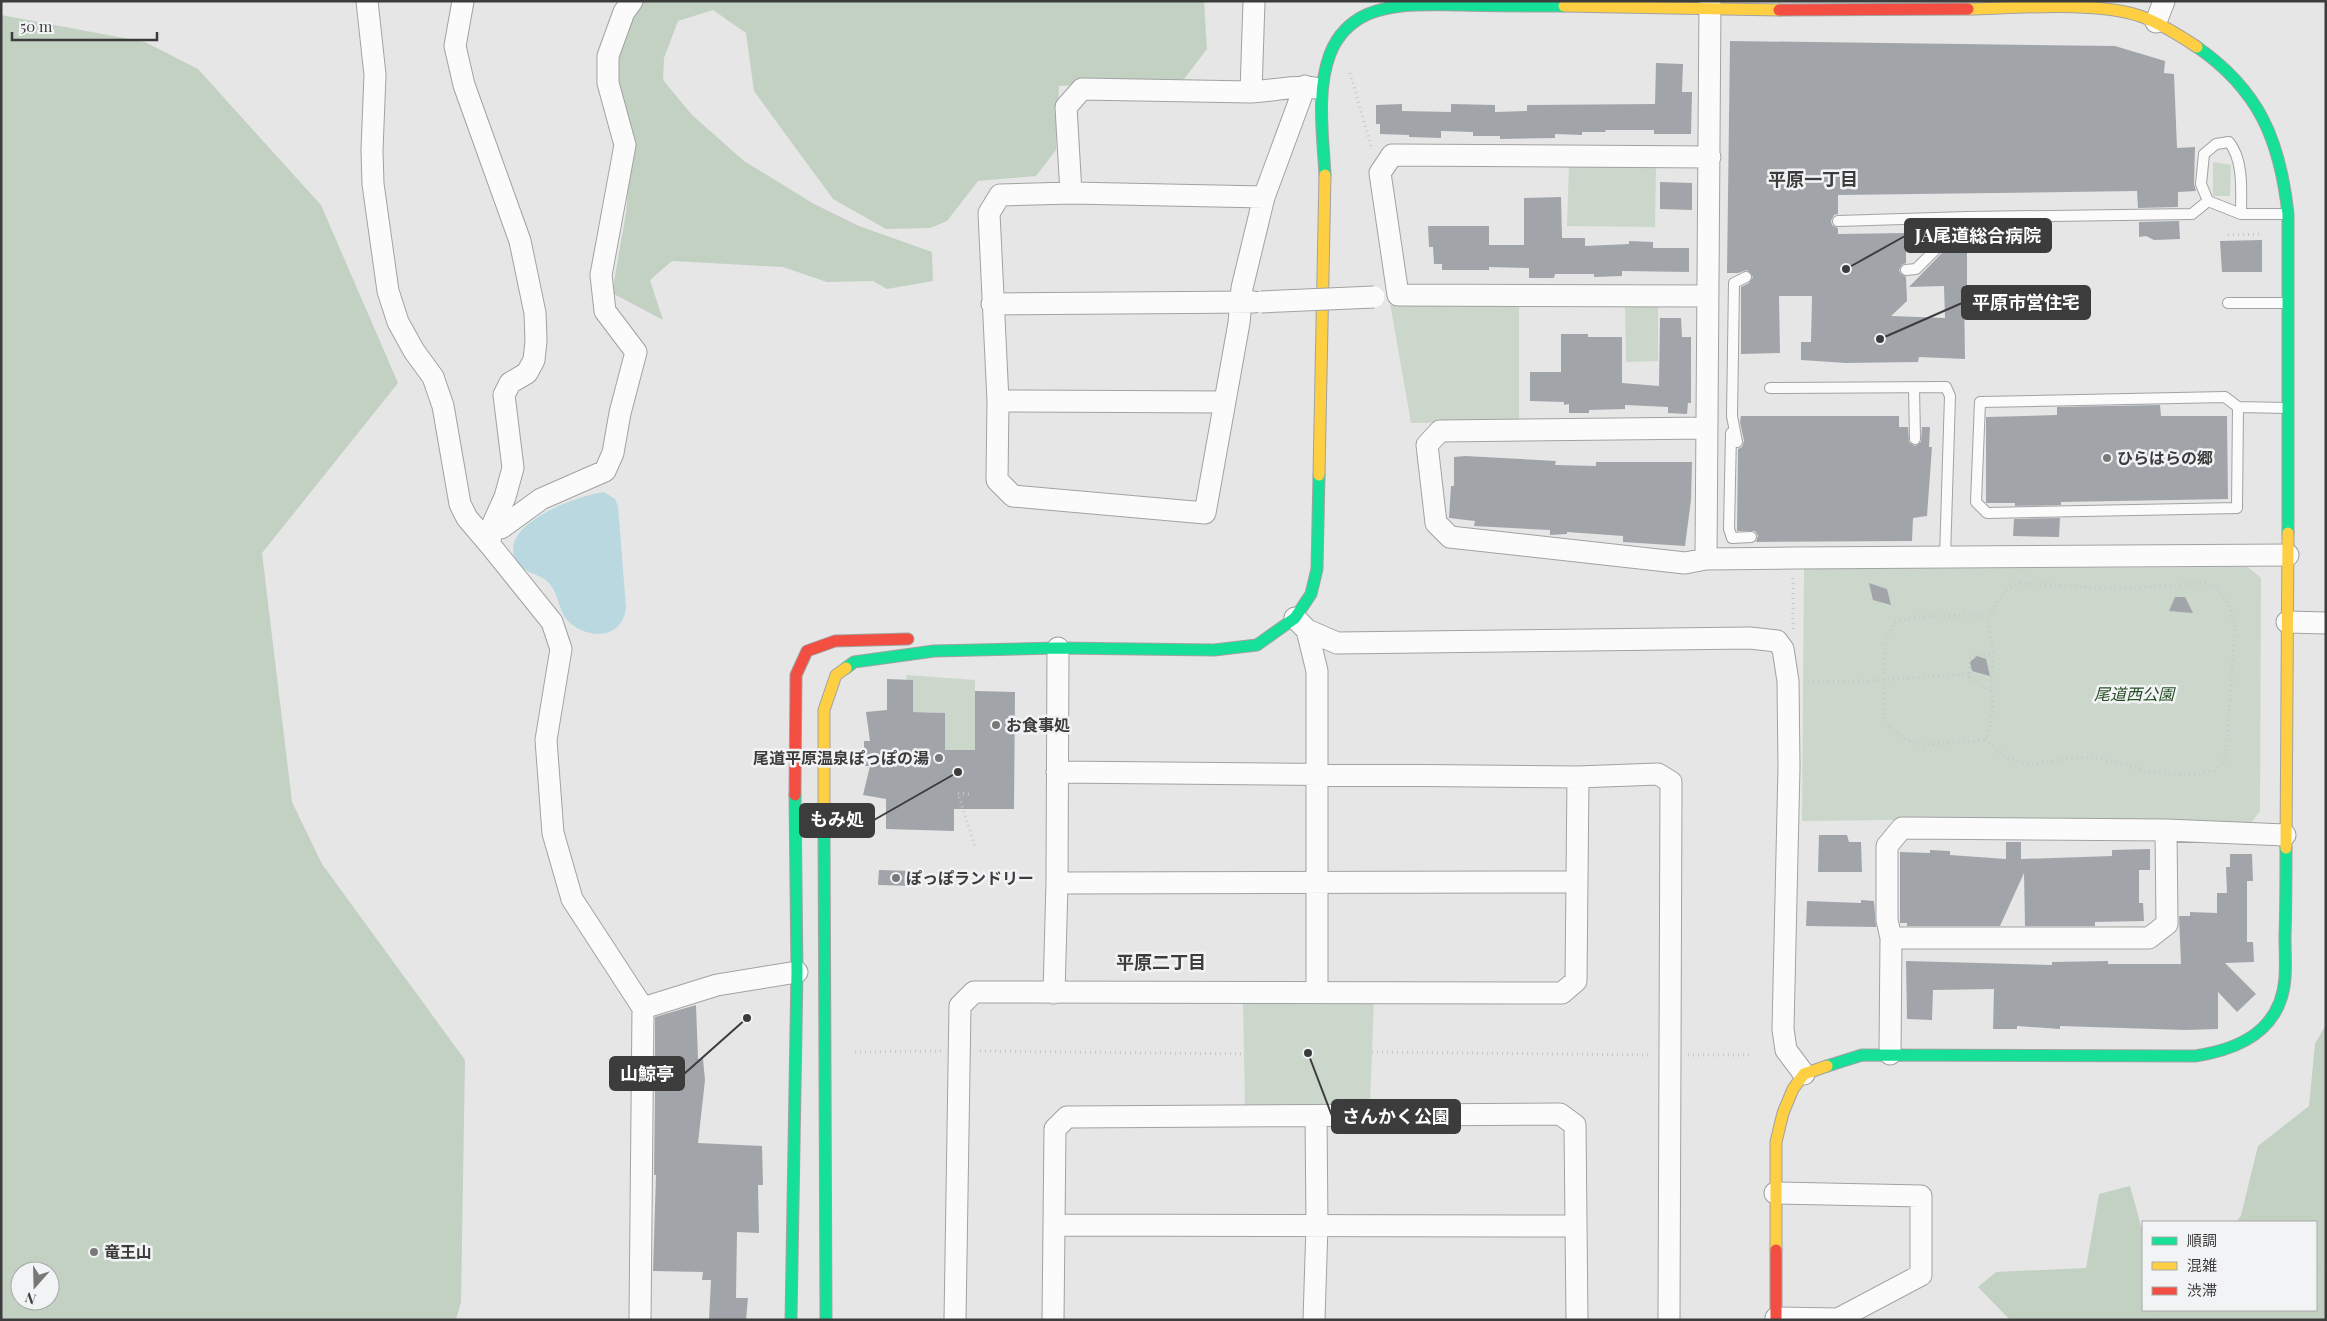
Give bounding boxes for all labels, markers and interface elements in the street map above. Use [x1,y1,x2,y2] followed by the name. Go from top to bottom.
[12,10,158,42] scale bar
[20,16,53,36] text: 50 m
[1768,167,1858,191] district label: 平原一丁目
[1905,219,2051,252] callout: JA尾道総合病院
[1914,223,2041,247] text: JA尾道総合病院
[1962,286,2090,319] callout: 平原市営住宅
[1972,290,2080,314] text: 平原市営住宅
[2117,447,2213,468] place label: ひらはらの郷
[2101,452,2113,464] marker: ひらはらの郷
[2094,683,2176,704] park label: 尾道西公園
[1006,714,1070,735] place label: お食事処
[990,719,1002,731] marker: お食事処
[753,747,929,768] place label: 尾道平原温泉ぽっぽの湯
[933,752,945,764] marker: 尾道平原温泉ぽっぽの湯
[800,804,874,837] callout: もみ処
[810,807,864,831] text: もみ処
[906,867,1034,888] place label: ぽっぽランドリー
[890,872,902,884] marker: ぽっぽランドリー
[1116,950,1206,974] district label: 平原二丁目
[610,1057,684,1090] callout: 山鯨亭
[620,1061,674,1085] text: 山鯨亭
[1332,1100,1460,1133] callout: さんかく公園
[1342,1104,1450,1128] text: さんかく公園
[2142,1221,2317,1311] legend
[2187,1230,2217,1250] text: 順調
[104,1241,152,1262] place label: 竜王山
[88,1246,100,1258] marker: 竜王山
[2187,1255,2217,1275] text: 混雑
[10,1261,60,1311] north arrow
[2187,1280,2217,1300] text: 渋滞
[22,1288,38,1309] text: N

